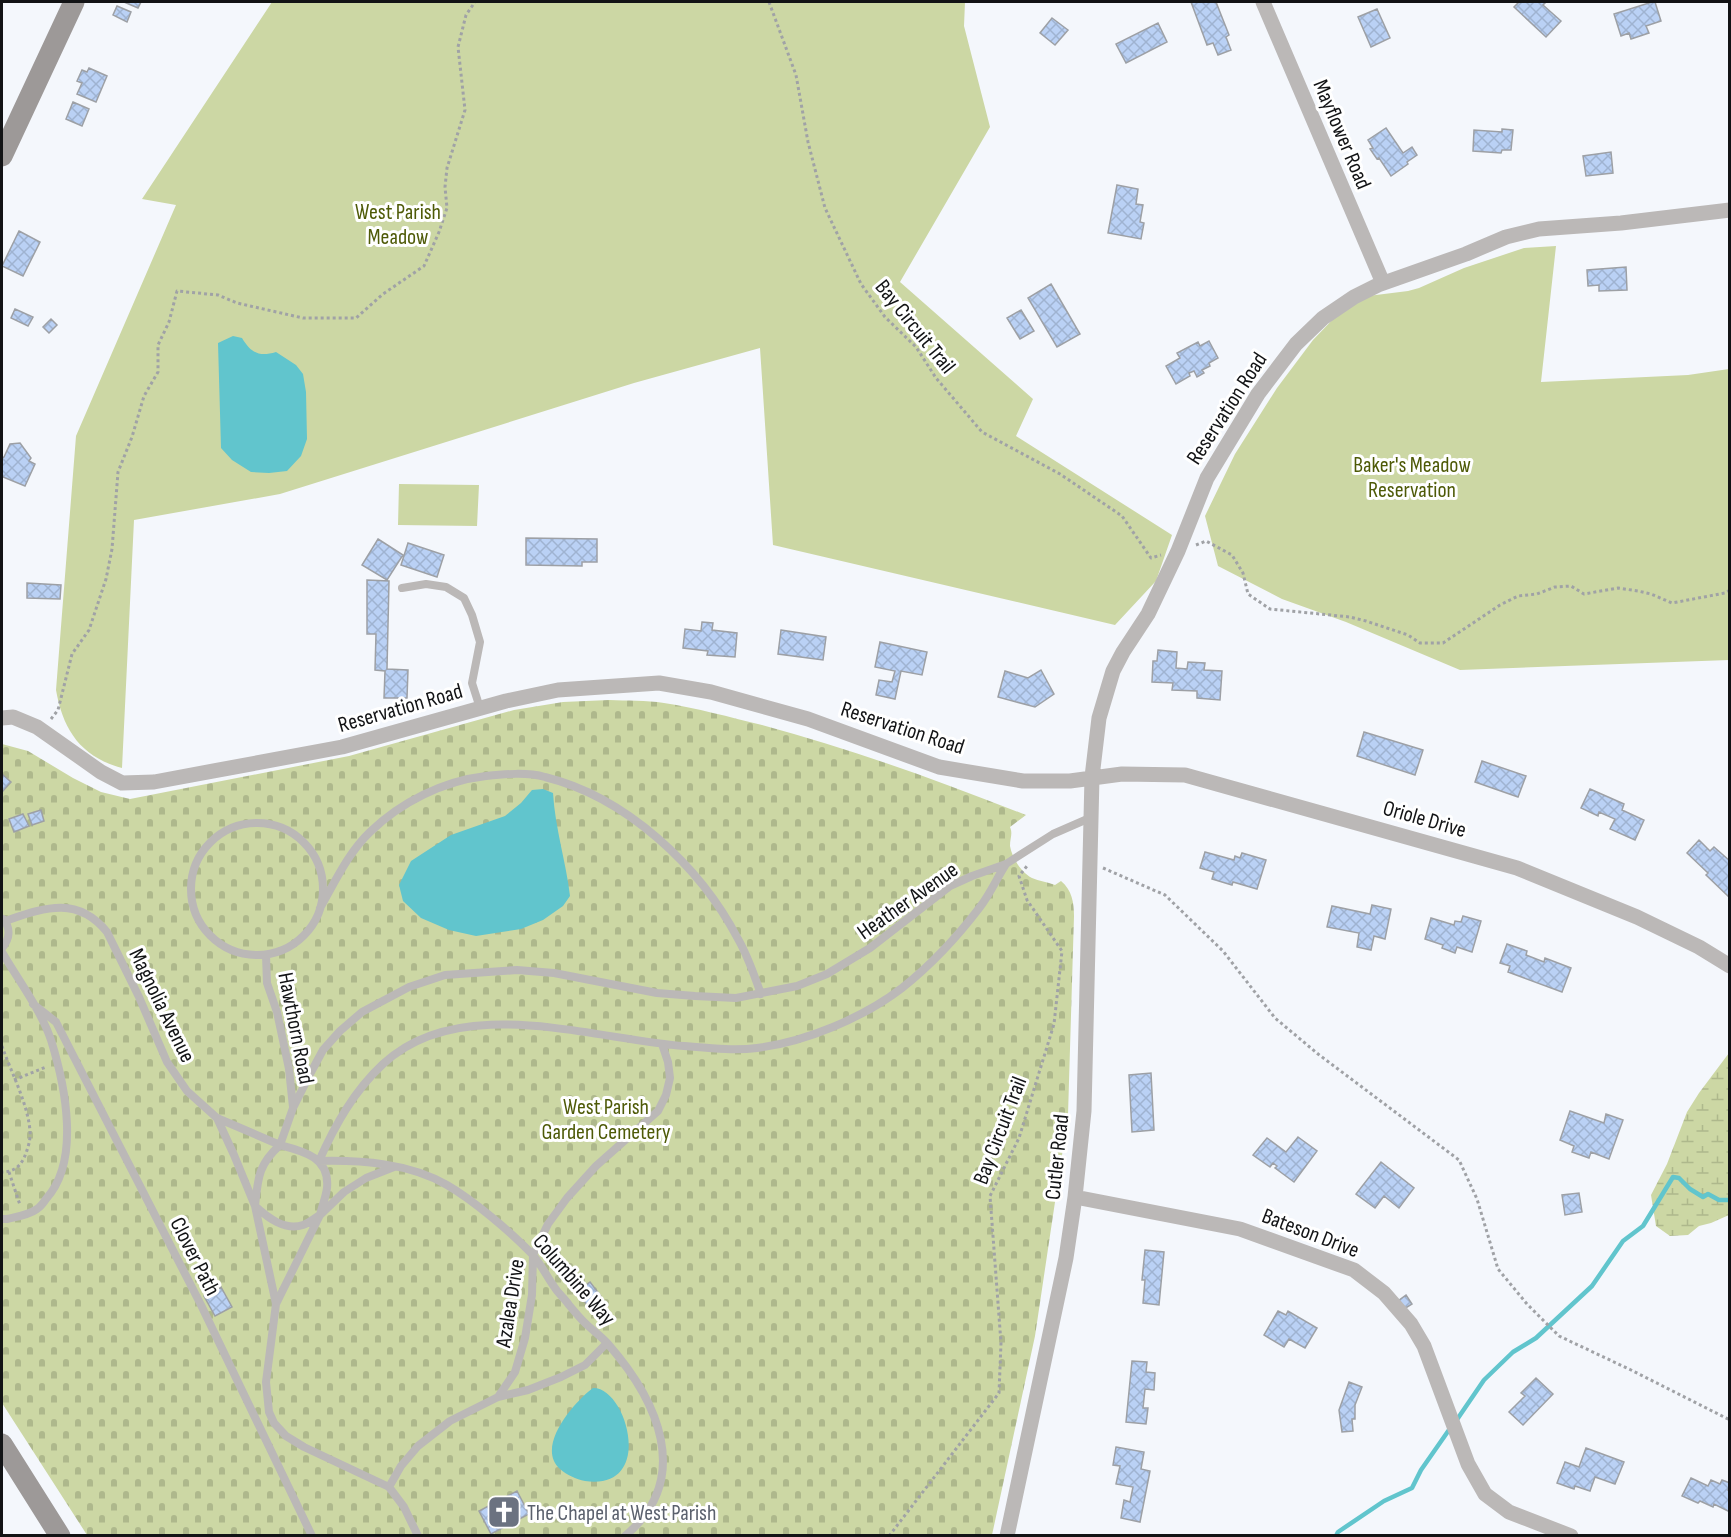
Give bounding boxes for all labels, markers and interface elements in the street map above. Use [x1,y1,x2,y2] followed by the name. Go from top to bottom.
[1306,76,1377,193] street label: Mayflower Road
[355,199,441,251] park label: West Parish Meadow
[869,274,961,379] street label: Bay Circuit Trail
[1181,348,1273,470] street label: Reservation Road
[1353,452,1471,504] park label: Baker's Meadow Reservation
[335,678,466,739] street label: Reservation Road
[837,696,968,761] street label: Reservation Road
[1380,795,1469,844] street label: Oriole Drive
[852,857,964,946] street label: Heather Avenue
[122,944,201,1067] street label: Magnolia Avenue
[271,970,320,1086] street label: Hawthorn Road
[968,1073,1033,1188] street label: Bay Circuit Trail
[542,1094,671,1146] park label: West Parish Garden Cemetery
[1040,1113,1075,1201] street label: Cutler Road
[1258,1203,1363,1264] street label: Bateson Drive
[163,1213,226,1300] street label: Clover Path
[527,1229,621,1332] street label: Columbine Way
[490,1257,531,1350] street label: Azalea Drive
[486,1494,522,1530] church icon: The Chapel at West Parish
[527,1500,716,1527] place label: The Chapel at West Parish

